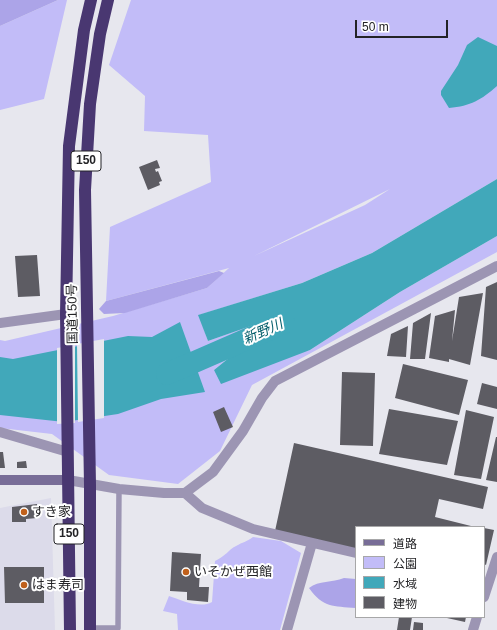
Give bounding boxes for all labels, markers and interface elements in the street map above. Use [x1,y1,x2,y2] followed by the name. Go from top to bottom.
[357,12,450,38] scale bar
[362,20,389,34] text: 50 m
[71,151,101,171] road number: 150
[65,284,81,344] street label: 国道150号
[240,316,286,348] water label: 新野川
[32,504,71,520] place label: すき家
[19,507,29,517] marker: すき家
[54,524,84,544] road number: 150
[355,526,485,618] legend
[393,537,417,551] text: 道路
[393,557,417,571] text: 公園
[194,564,272,580] place label: いそかぜ西館
[181,567,191,577] marker: いそかぜ西館
[32,577,84,593] place label: はま寿司
[393,577,417,591] text: 水域
[19,580,29,590] marker: はま寿司
[393,597,417,611] text: 建物

